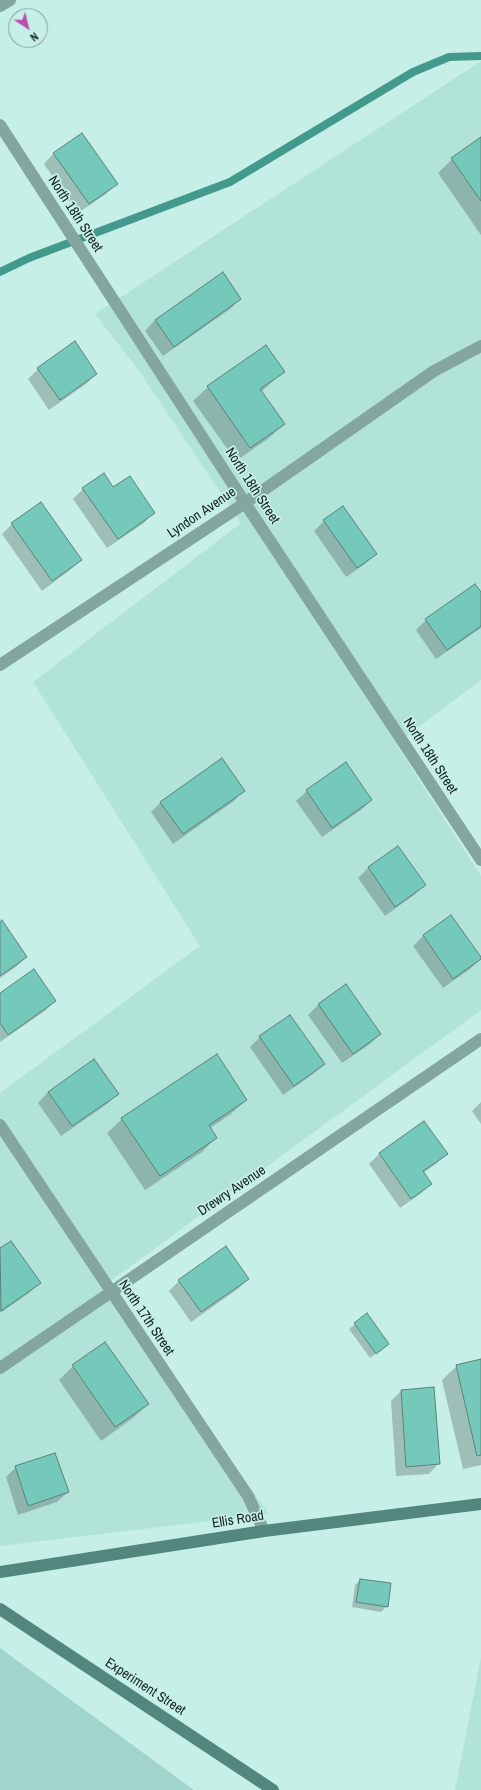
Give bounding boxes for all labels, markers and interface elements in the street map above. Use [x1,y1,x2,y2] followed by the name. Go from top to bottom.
[8,8,48,48] north arrow
[28,29,41,45] text: N
[44,173,106,255] street label: North 18th Street
[221,445,283,527] street label: North 18th Street
[164,484,240,542] street label: Lyndon Avenue
[399,715,461,797] street label: North 18th Street
[195,1162,269,1220] street label: Drewry Avenue
[115,1277,177,1359] street label: North 17th Street
[211,1508,265,1532] street label: Ellis Road
[102,1655,188,1719] street label: Experiment Street

